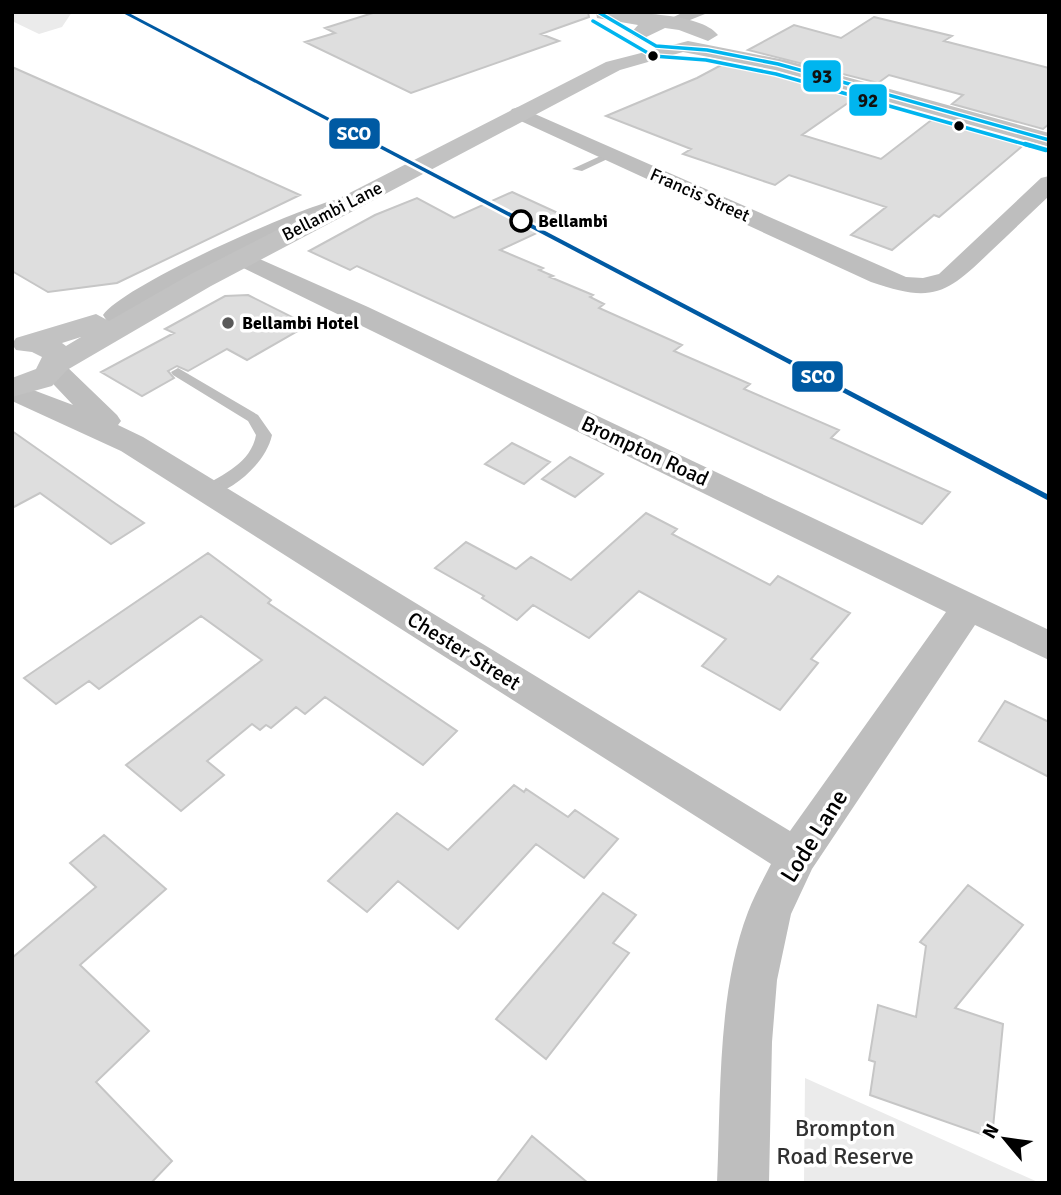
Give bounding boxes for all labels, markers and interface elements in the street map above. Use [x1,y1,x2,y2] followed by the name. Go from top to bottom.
[646,49,660,63] unlabelled marker
[802,59,842,93] line badge: 93
[812,65,832,89] text: 93
[848,83,888,117] line badge: 92
[858,89,878,113] text: 92
[328,117,381,150] line badge: SCO
[952,119,966,133] unlabelled marker
[337,122,371,146] text: SCO
[647,163,753,227] street label: Francis Street
[278,176,386,246] street label: Bellambi Lane
[510,210,532,232] marker: Bellambi
[538,210,608,232] place label: Bellambi
[242,312,359,334] place label: Bellambi Hotel
[220,315,236,331] marker: Bellambi Hotel
[791,360,844,393] line badge: SCO
[801,365,835,389] text: SCO
[577,410,713,492] street label: Brompton Road
[403,606,525,696] street label: Chester Street
[774,784,854,888] street label: Lode Lane
[970,1104,1040,1174] north arrow
[776,1113,914,1171] park label: Brompton Road Reserve
[977,1120,1005,1143] text: N

